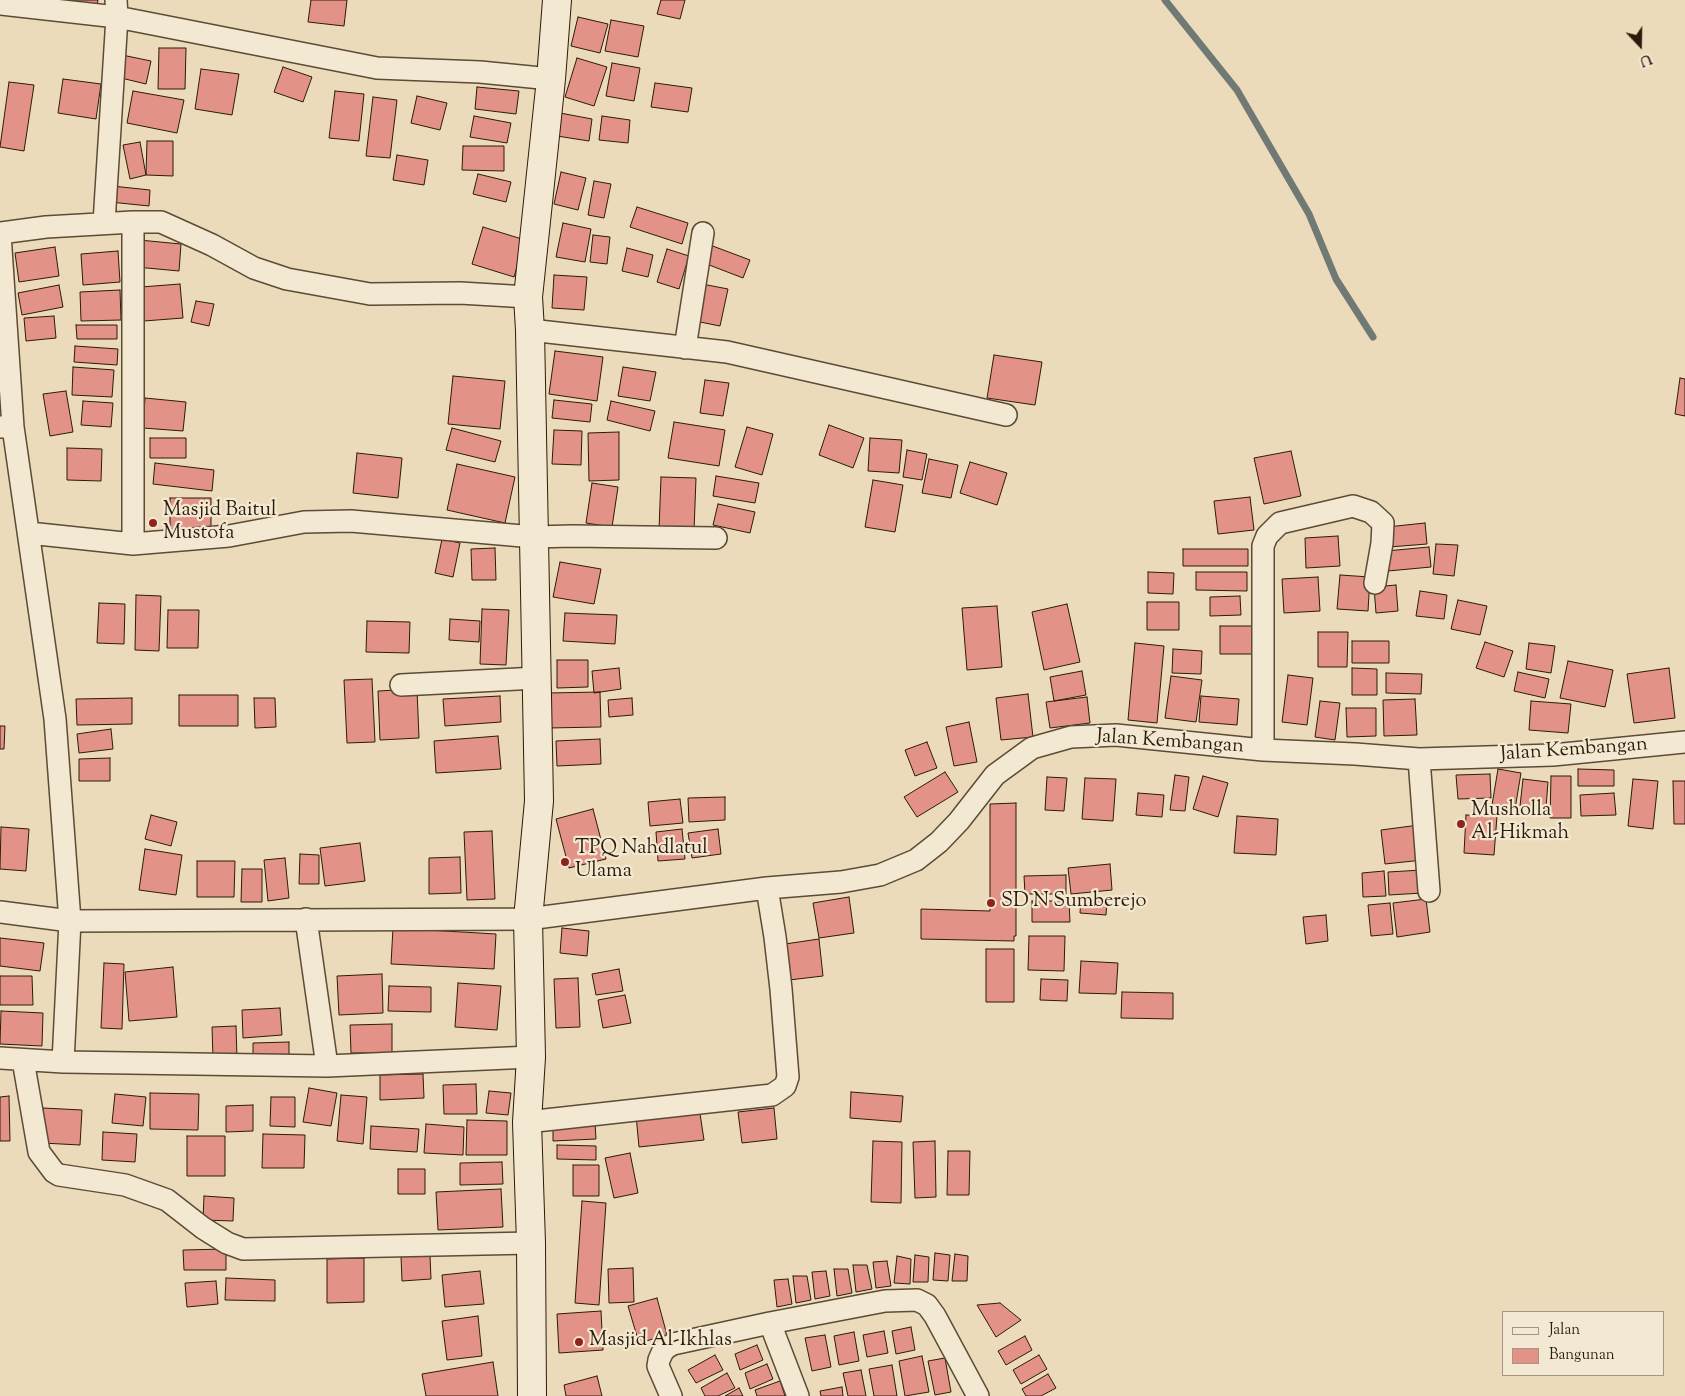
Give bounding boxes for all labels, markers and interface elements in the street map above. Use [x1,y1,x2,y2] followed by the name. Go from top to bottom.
[1615,20,1665,70] north arrow
[1636,48,1654,70] text: U
[163,500,277,547] place label: Masjid Baitul Mustofa
[147,517,159,529] marker: Masjid Baitul Mustofa
[1095,726,1245,760] street label: Jalan Kembangan
[1499,734,1649,768] street label: Jalan Kembangan
[1471,800,1569,847] place label: Musholla Al-Hikmah
[1455,818,1467,830] marker: Musholla Al-Hikmah
[575,838,708,885] place label: TPQ Nahdlatul Ulama
[559,856,571,868] marker: TPQ Nahdlatul Ulama
[1001,891,1146,915] place label: SD N Sumberejo
[985,897,997,909] marker: SD N Sumberejo
[1502,1311,1665,1376] legend
[1549,1320,1580,1341] text: Jalan
[589,1330,732,1354] place label: Masjid Al-Ikhlas
[573,1336,585,1348] marker: Masjid Al-Ikhlas
[1549,1345,1615,1366] text: Bangunan

